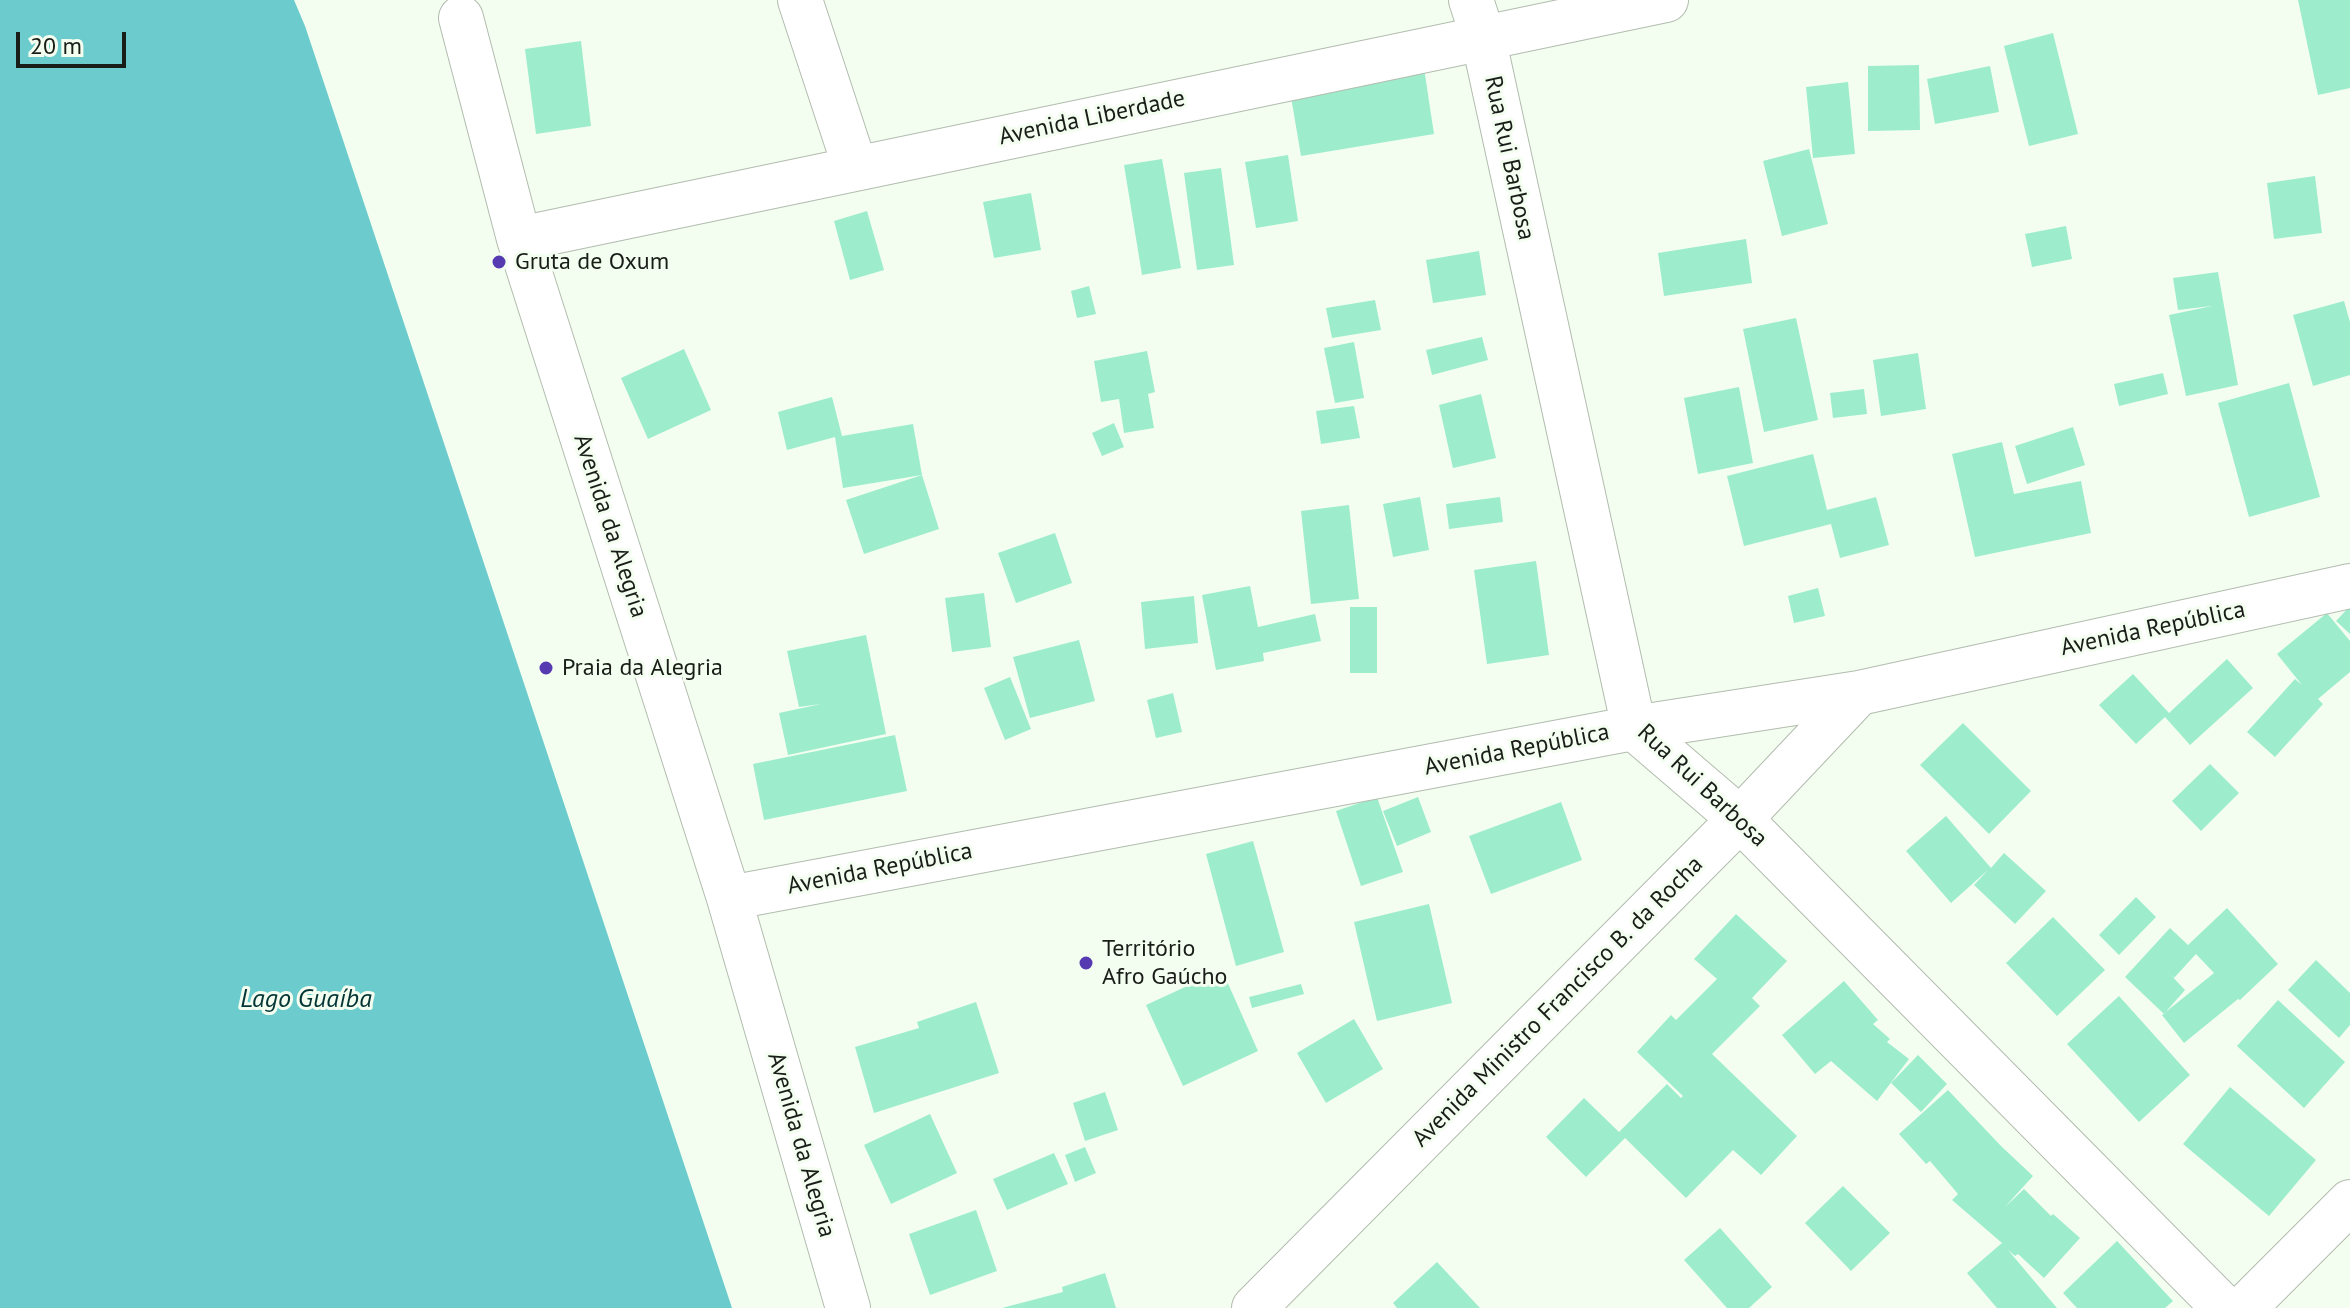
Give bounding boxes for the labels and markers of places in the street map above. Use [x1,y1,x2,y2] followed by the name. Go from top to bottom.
[515,248,669,276] place label: Gruta de Oxum
[490,253,508,271] marker: Gruta de Oxum
[562,654,723,682] place label: Praia da Alegria
[537,659,555,677] marker: Praia da Alegria
[1102,935,1227,991] place label: Território Afro Gaúcho
[1077,954,1095,972] marker: Território Afro Gaúcho

